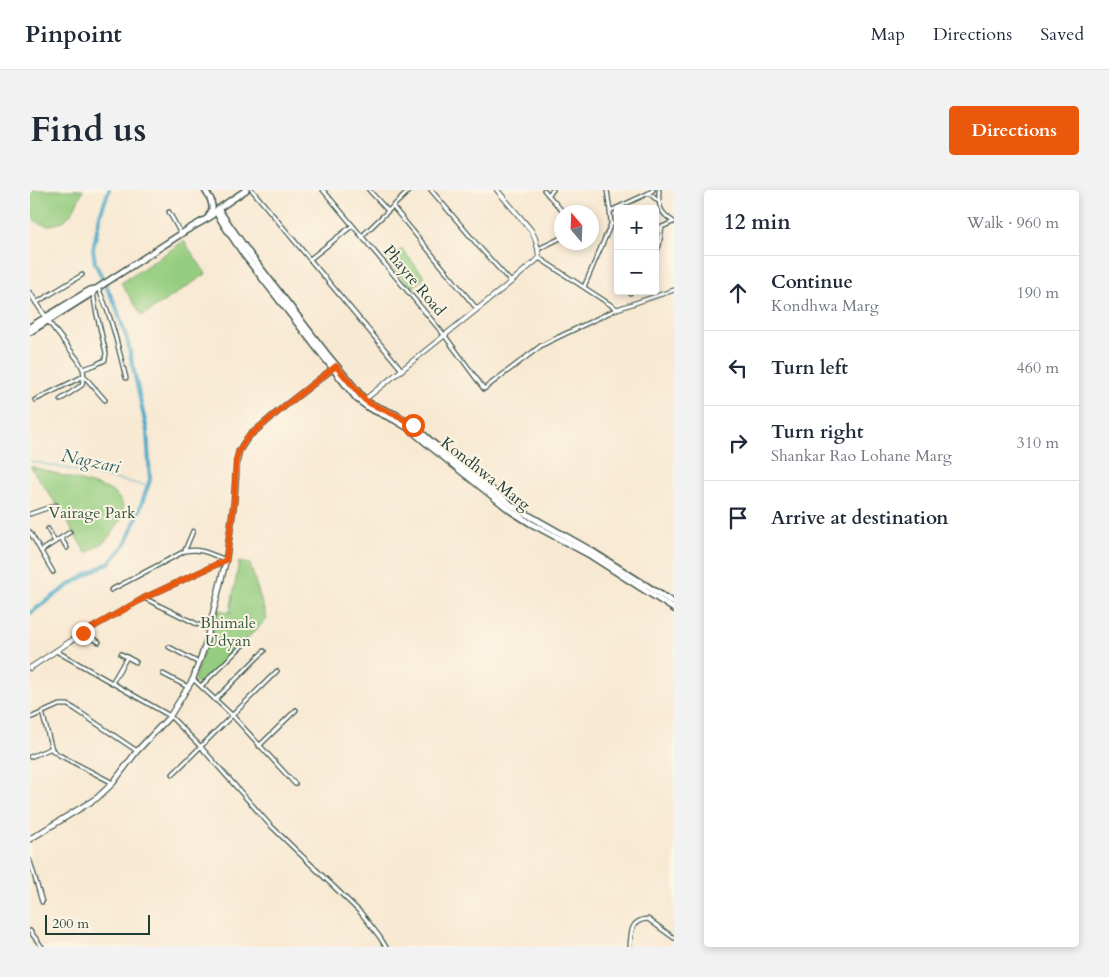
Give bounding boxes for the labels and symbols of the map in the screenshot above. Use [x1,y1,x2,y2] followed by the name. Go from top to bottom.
[554,205,599,250] north arrow
[378,241,451,321] street label: Phayre Road
[402,414,425,437] route start
[436,432,535,516] street label: Kondhwa Marg
[59,443,124,480] water label: Nagzari
[48,502,136,524] park label: Vairage Park
[200,612,256,652] park label: Bhimale Udyan
[72,622,95,645] route end
[45,912,150,935] scale bar

